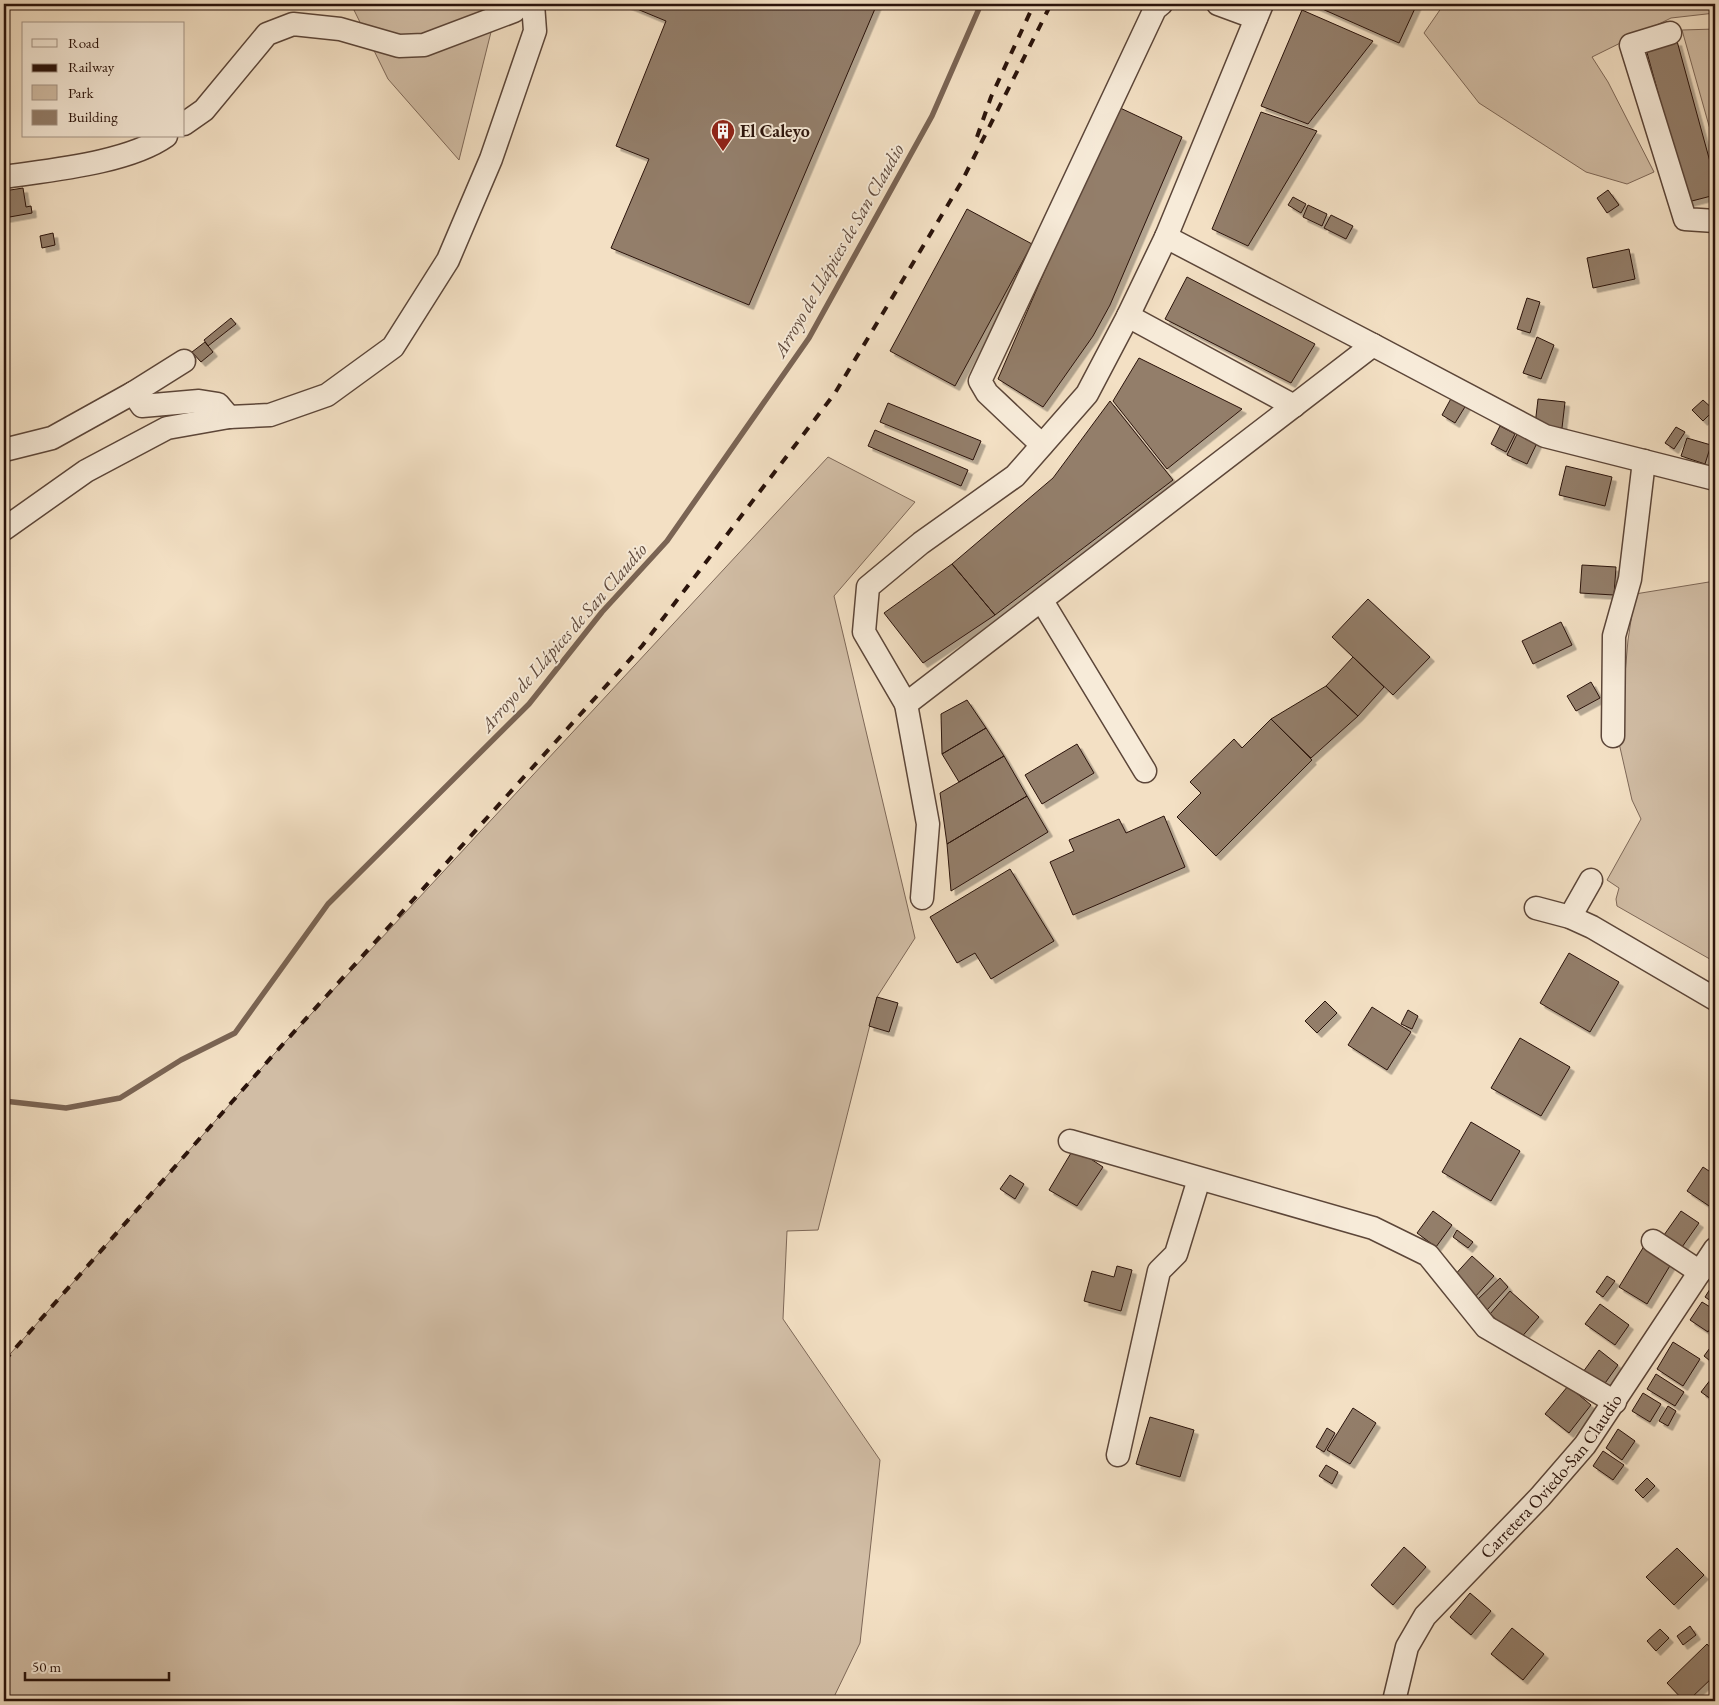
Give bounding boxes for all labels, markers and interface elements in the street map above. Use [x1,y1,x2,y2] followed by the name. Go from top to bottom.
[22,22,185,138] legend
[68,33,100,52] text: Road
[68,57,115,76] text: Railway
[68,83,95,102] text: Park
[68,107,118,126] text: Building
[710,118,736,152] building icon: El Caleyo
[740,119,810,142] place label: El Caleyo
[766,139,910,363] water label: Arroyo de Llápices de San Claudio
[473,538,652,739] water label: Arroyo de Llápices de San Claudio
[1475,1389,1627,1563] street label: Carretera Oviedo-San Claudio
[25,1650,169,1682] scale bar
[32,1657,61,1676] text: 50 m

